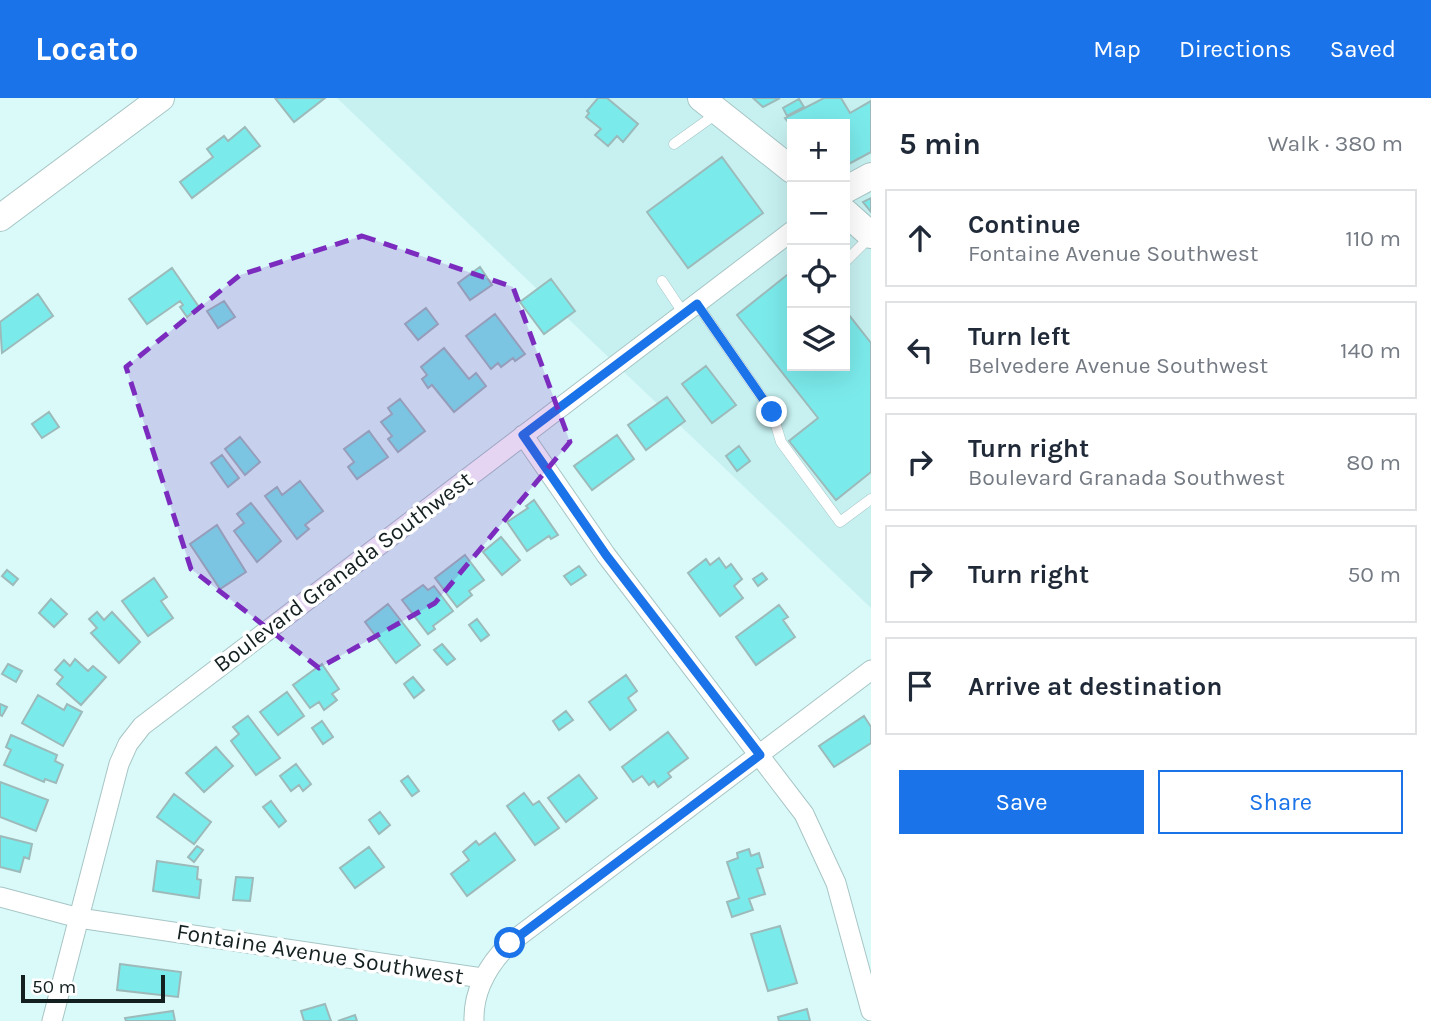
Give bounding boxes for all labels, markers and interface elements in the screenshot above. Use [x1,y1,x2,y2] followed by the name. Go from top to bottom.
[35,30,138,68] text: Locato
[1093,35,1141,63] text: Map
[1179,35,1292,63] text: Directions
[1330,35,1396,63] text: Saved
[787,119,850,371] map controls
[787,119,850,182] button: +
[899,126,981,162] text: 5 min
[1268,130,1403,157] text: Walk · 380 m
[787,182,850,245] button: −
[968,209,1080,240] text: Continue
[901,219,939,257] icon: ahead
[1345,225,1401,252] text: 110 m
[968,240,1258,267] text: Fontaine Avenue Southwest
[787,245,850,308] button: locate
[787,308,850,371] button: layers
[968,321,1070,352] text: Turn left
[901,331,939,369] icon: left
[1340,337,1401,364] text: 140 m
[968,352,1268,379] text: Belvedere Avenue Southwest
[756,396,787,427] route end
[968,433,1089,464] text: Turn right
[901,443,939,481] icon: right
[1346,449,1401,476] text: 80 m
[968,464,1285,491] text: Boulevard Granada Southwest
[208,466,478,678] street label: Boulevard Granada Southwest
[901,555,939,593] icon: right
[968,559,1089,590] text: Turn right
[1347,561,1401,588] text: 50 m
[901,667,939,705] icon: arrive
[968,671,1222,702] text: Arrive at destination
[899,770,1144,834] button: Save
[1158,770,1403,834] button: Share
[174,918,466,990] street label: Fontaine Avenue Southwest
[494,927,525,958] route start
[21,972,164,1004] scale bar
[32,976,76,998] text: 50 m

